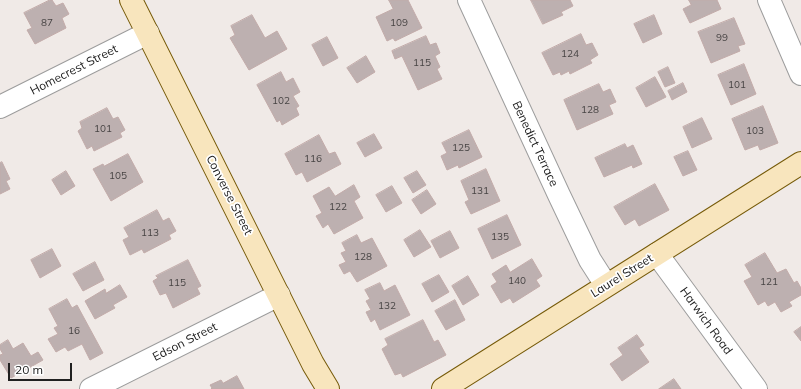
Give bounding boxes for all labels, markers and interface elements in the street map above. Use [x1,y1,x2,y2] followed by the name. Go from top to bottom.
[41,17,53,29] house number: 87
[390,17,408,29] house number: 109
[716,32,728,44] house number: 99
[28,42,120,98] street label: Homecrest Street
[561,48,579,60] house number: 124
[413,57,431,69] house number: 115
[728,79,746,91] house number: 101
[272,95,290,107] house number: 102
[509,99,561,189] street label: Benedict Terrace
[581,104,599,116] house number: 128
[94,123,112,135] house number: 101
[746,125,764,137] house number: 103
[452,142,470,154] house number: 125
[203,153,255,237] street label: Converse Street
[304,153,322,165] house number: 116
[109,170,127,182] house number: 105
[471,185,489,197] house number: 131
[329,201,347,213] house number: 122
[141,227,159,239] house number: 113
[491,231,509,243] house number: 135
[354,251,372,263] house number: 128
[588,251,656,301] street label: Laurel Street
[508,275,526,287] house number: 140
[760,276,778,288] house number: 121
[168,277,186,289] house number: 115
[677,284,735,358] street label: Harwich Road
[378,300,396,312] house number: 132
[150,320,220,364] street label: Edson Street
[68,325,80,337] house number: 16
[10,355,74,381] scale bar
[15,362,43,377] text: 20 m

